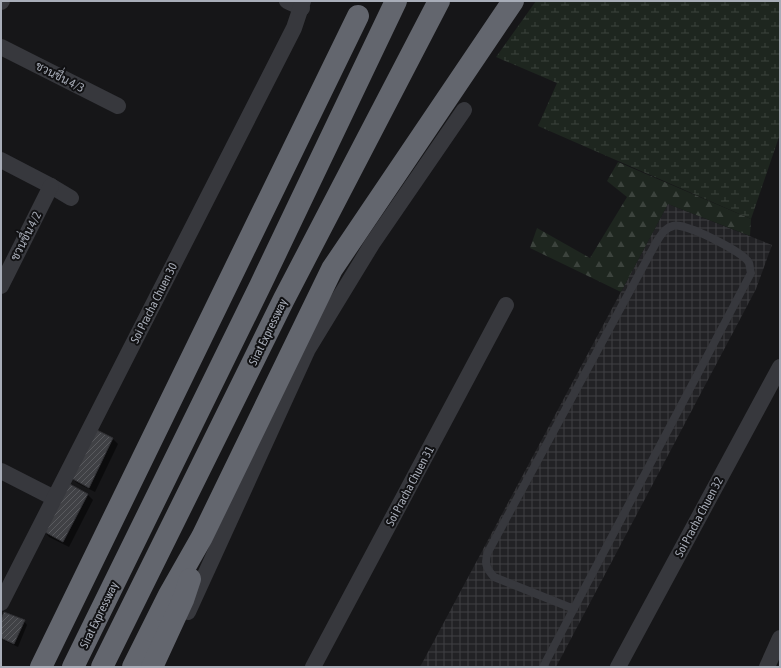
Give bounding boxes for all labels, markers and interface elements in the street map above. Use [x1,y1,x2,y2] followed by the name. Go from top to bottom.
[33,55,89,95] street label: ชวนชื่น 4/3
[4,207,44,263] street label: ชวนชื่น 4/2
[128,260,180,346] street label: Soi Pracha Chuen 30
[246,296,290,368] street label: Sirat Expressway
[383,443,437,528] street label: Soi Pracha Chuen 31
[672,475,726,559] street label: Soi Pracha Chuen 32
[77,579,121,651] street label: Sirat Expressway

